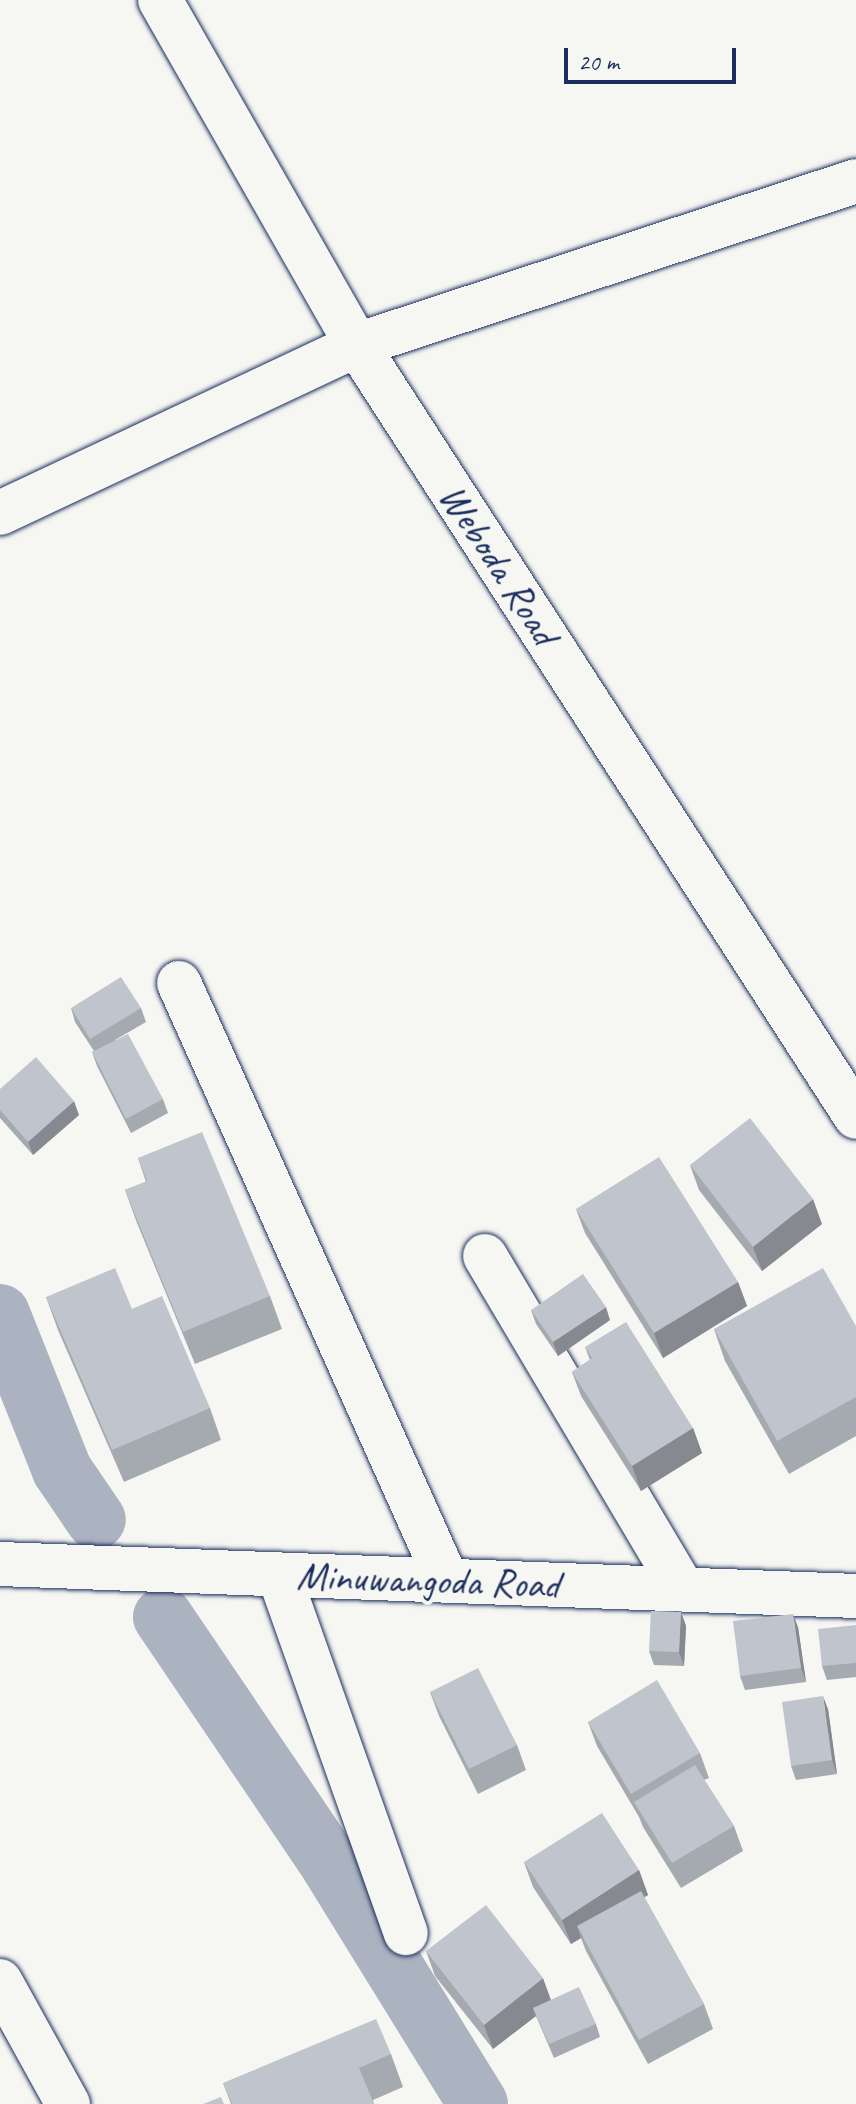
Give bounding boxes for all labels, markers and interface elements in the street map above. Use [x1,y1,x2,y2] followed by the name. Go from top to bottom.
[568,32,740,82] scale bar
[578,47,619,77] text: 20 m
[429,474,569,654] street label: Weboda Road
[297,1551,559,1609] street label: Minuwangoda Road

